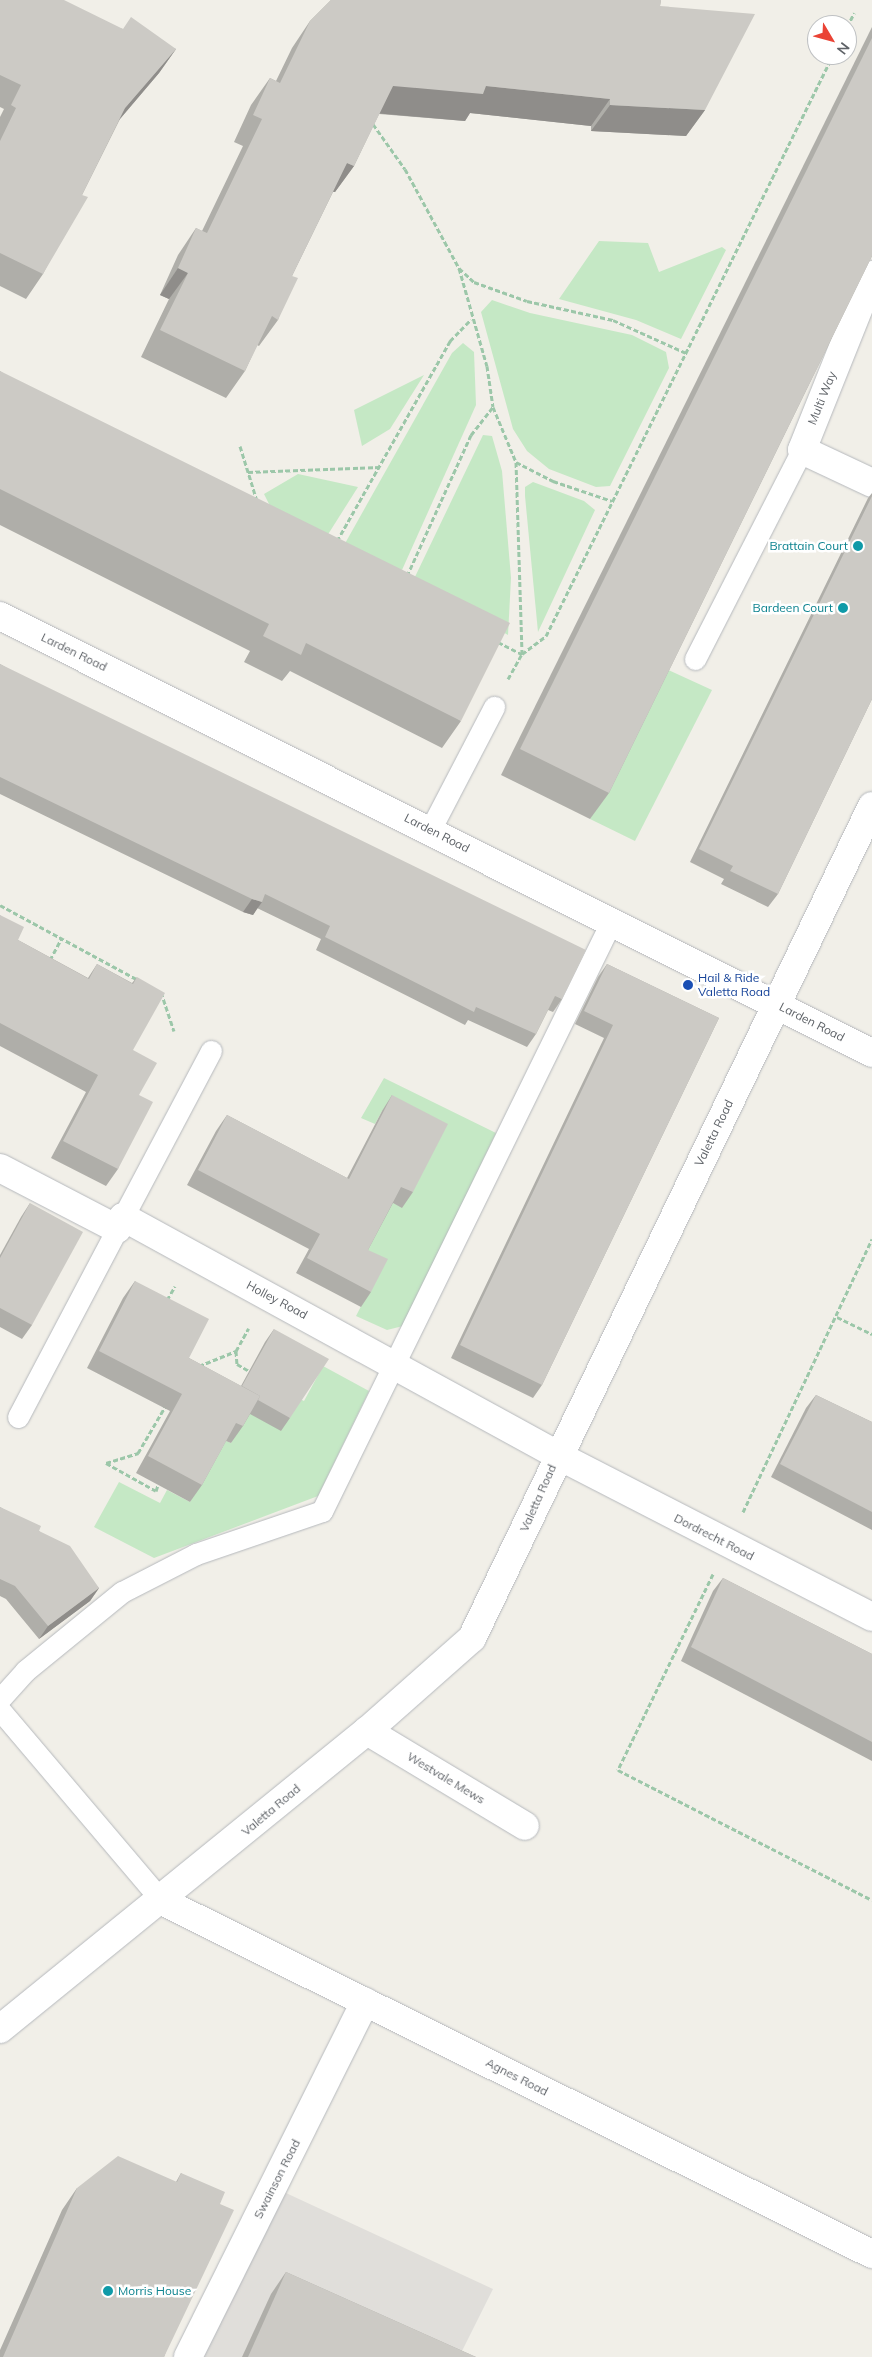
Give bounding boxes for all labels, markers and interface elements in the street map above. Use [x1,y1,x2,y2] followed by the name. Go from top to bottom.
[807,15,857,65] north arrow
[833,39,854,58] text: N
[805,369,839,427] street label: Multi Way
[769,539,848,553] place label: Brattain Court
[852,540,864,552] marker: Brattain Court
[753,601,833,615] place label: Bardeen Court
[837,602,849,614] marker: Bardeen Court
[39,630,109,674] street label: Larden Road
[402,810,472,856] street label: Larden Road
[698,971,770,999] place label: Hail & Ride Valetta Road
[682,979,694,991] marker: Hail & Ride Valetta Road
[777,999,847,1045] street label: Larden Road
[692,1097,736,1169] street label: Valetta Road
[244,1278,310,1322] street label: Holley Road
[517,1462,559,1534] street label: Valetta Road
[672,1511,756,1563] street label: Dordrecht Road
[404,1749,488,1807] street label: Westvale Mews
[239,1781,303,1839] street label: Valetta Road
[483,2055,551,2099] street label: Agnes Road
[251,2137,303,2221] street label: Swainson Road
[118,2284,191,2298] place label: Morris House
[102,2285,114,2297] marker: Morris House

